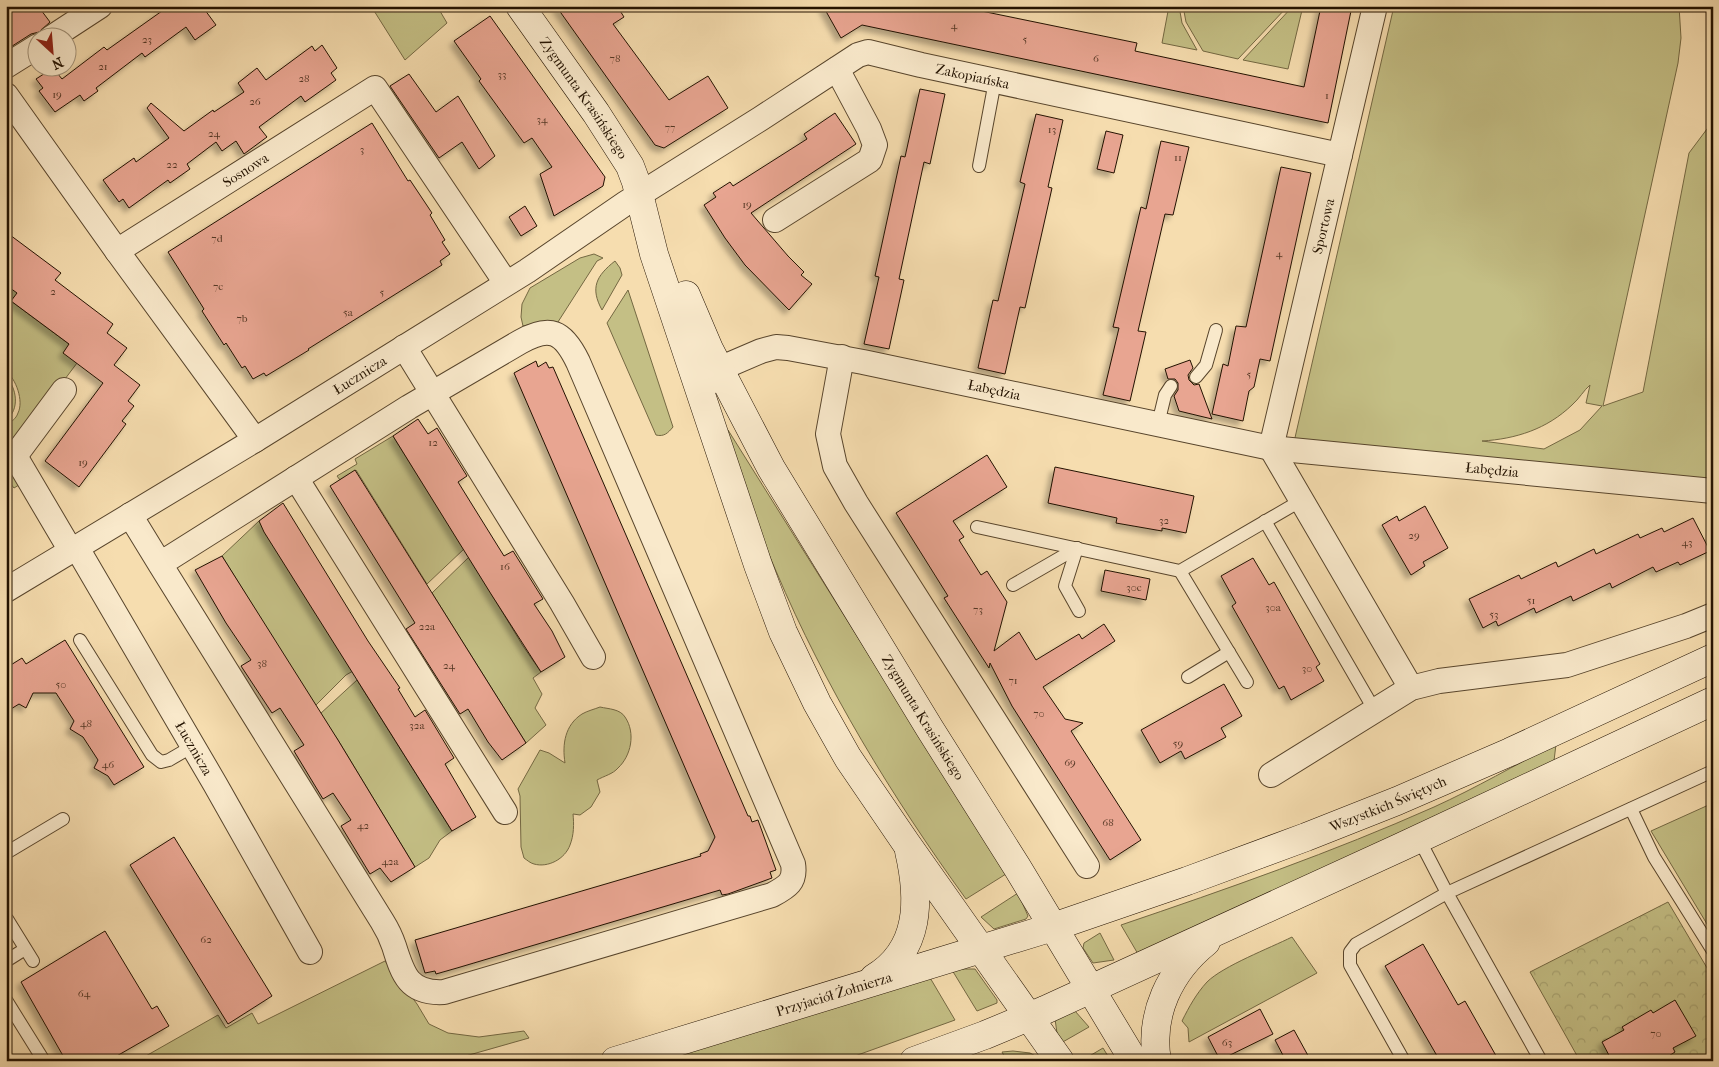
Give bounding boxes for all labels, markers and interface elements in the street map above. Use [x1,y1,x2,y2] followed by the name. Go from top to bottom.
[951,19,958,32] house number: 4
[28,28,78,78] north arrow
[142,33,152,46] house number: 23
[1023,33,1028,46] house number: 5
[536,34,632,162] street label: Zygmunta Krasińskiego
[610,52,620,65] house number: 78
[1093,52,1099,65] house number: 6
[49,53,66,73] text: N
[98,60,108,73] house number: 21
[934,60,1012,92] street label: Zakopiańska
[497,68,507,81] house number: 33
[298,72,310,85] house number: 28
[52,88,62,101] house number: 19
[1325,89,1329,102] house number: 1
[249,95,261,108] house number: 26
[536,113,548,126] house number: 34
[665,121,675,134] house number: 77
[1048,123,1056,136] house number: 13
[208,127,221,140] house number: 24
[360,143,364,156] house number: 3
[219,149,272,191] street label: Sosnowa
[1174,151,1182,164] house number: 11
[166,158,178,171] house number: 22
[1308,196,1338,255] street label: Sportowa
[742,198,752,211] house number: 19
[211,232,224,245] house number: 7d
[1276,247,1283,260] house number: 4
[213,280,223,293] house number: 7c
[50,285,56,298] house number: 2
[380,286,385,299] house number: 5
[343,306,354,319] house number: 5a
[236,312,248,325] house number: 7b
[330,352,390,398] street label: Łucznicza
[1247,368,1252,381] house number: 5
[966,376,1023,404] street label: Łabędzia
[428,436,438,449] house number: 12
[78,456,88,469] house number: 19
[1465,458,1520,481] street label: Łabędzia
[1159,514,1169,527] house number: 32
[1408,529,1420,542] house number: 29
[1681,536,1693,549] house number: 43
[500,560,510,573] house number: 16
[1126,581,1142,594] house number: 30c
[1527,594,1535,607] house number: 51
[1265,601,1282,614] house number: 30a
[973,603,983,616] house number: 73
[1489,608,1499,621] house number: 53
[419,620,436,633] house number: 22a
[878,652,968,783] street label: Zygmunta Krasińskiego
[257,657,267,670] house number: 38
[443,659,456,672] house number: 24
[1302,662,1312,675] house number: 30
[1008,674,1018,687] house number: 71
[56,678,66,691] house number: 50
[1033,707,1045,720] house number: 70
[80,717,92,730] house number: 48
[172,718,217,779] street label: Łucznicza
[409,719,426,732] house number: 32a
[1173,737,1183,750] house number: 59
[1064,756,1076,769] house number: 69
[102,758,114,771] house number: 46
[1326,772,1449,836] street label: Wszystkich Świętych
[1102,816,1114,829] house number: 68
[357,819,369,832] house number: 42
[381,855,400,868] house number: 42a
[200,933,212,946] house number: 62
[774,968,895,1020] street label: Przyjaciół Żołnierza
[78,987,91,1000] house number: 64
[1650,1027,1662,1040] house number: 70
[1222,1036,1232,1049] house number: 63

